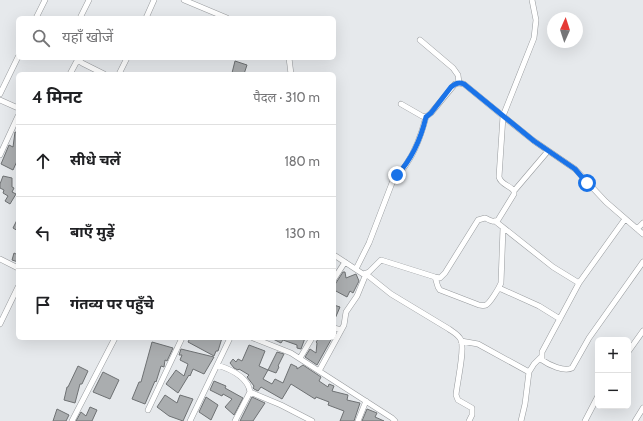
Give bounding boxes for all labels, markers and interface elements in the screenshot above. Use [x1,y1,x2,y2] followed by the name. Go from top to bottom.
[547,12,583,48] north arrow
[16,16,336,60] search box
[30,27,52,49] icon: search
[62,28,113,46] text: यहाँ खोजें
[32,87,82,107] text: 4 मिनट
[253,89,320,105] text: पैदल · 310 m
[32,150,54,172] icon: ahead
[70,151,121,169] text: सीधे चलें
[284,153,320,169] text: 180 m
[388,166,406,184] route end
[578,174,596,192] route start
[32,222,54,244] icon: left
[70,223,115,241] text: बाएँ मुड़ें
[285,225,320,241] text: 130 m
[32,294,54,316] icon: arrive
[70,295,154,313] text: गंतव्य पर पहुँचे
[595,337,631,409] map controls
[595,337,631,373] button: +
[595,373,631,409] button: −

